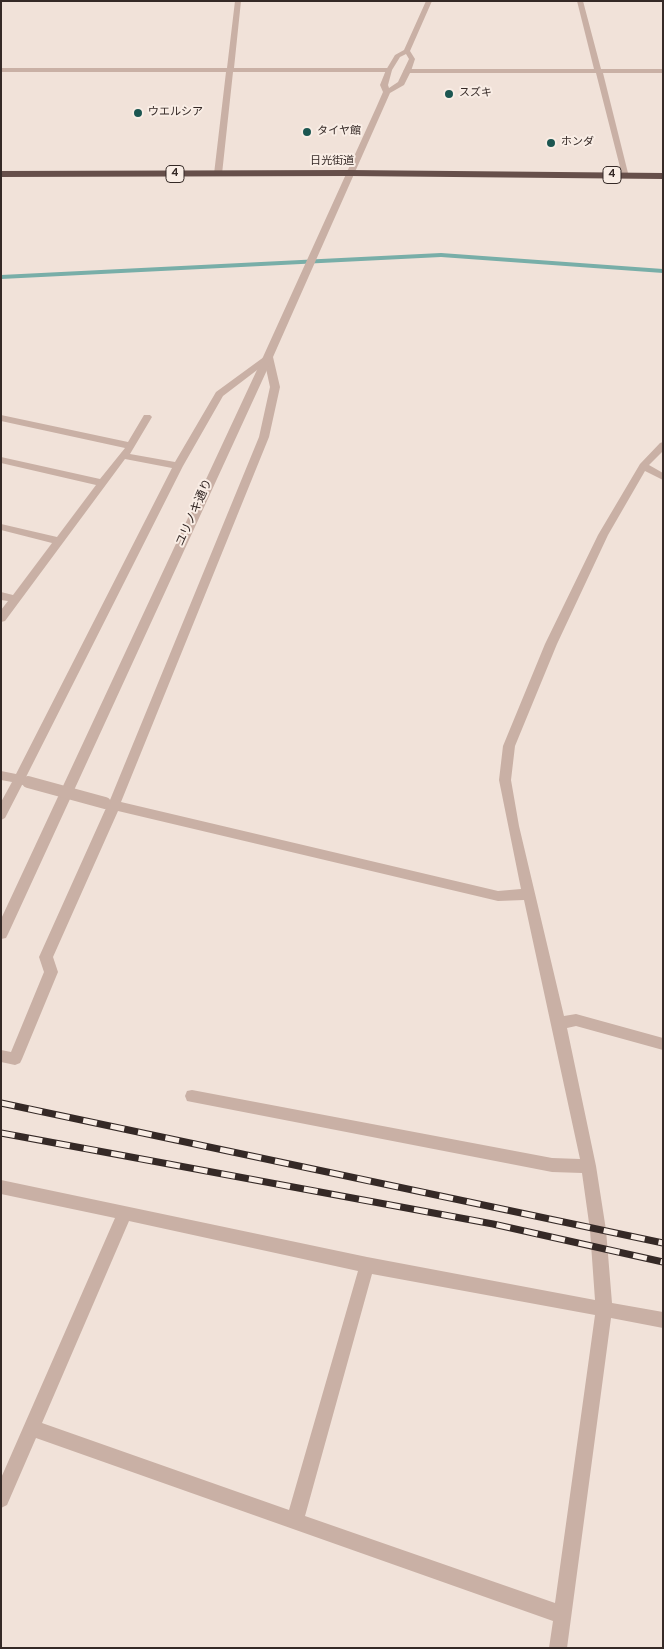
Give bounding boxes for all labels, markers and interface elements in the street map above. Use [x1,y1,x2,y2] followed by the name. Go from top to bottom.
[459,87,492,101] place label: スズキ
[443,88,455,100] marker: スズキ
[148,106,203,120] place label: ウエルシア
[132,107,144,119] marker: ウエルシア
[317,125,361,139] place label: タイヤ館
[301,126,313,138] marker: タイヤ館
[561,136,594,150] place label: ホンダ
[545,137,557,149] marker: ホンダ
[310,155,354,169] street label: 日光街道
[166,165,184,182] road number: 4
[603,166,621,184] road number: 4
[174,477,216,549] street label: ユリノキ通り

